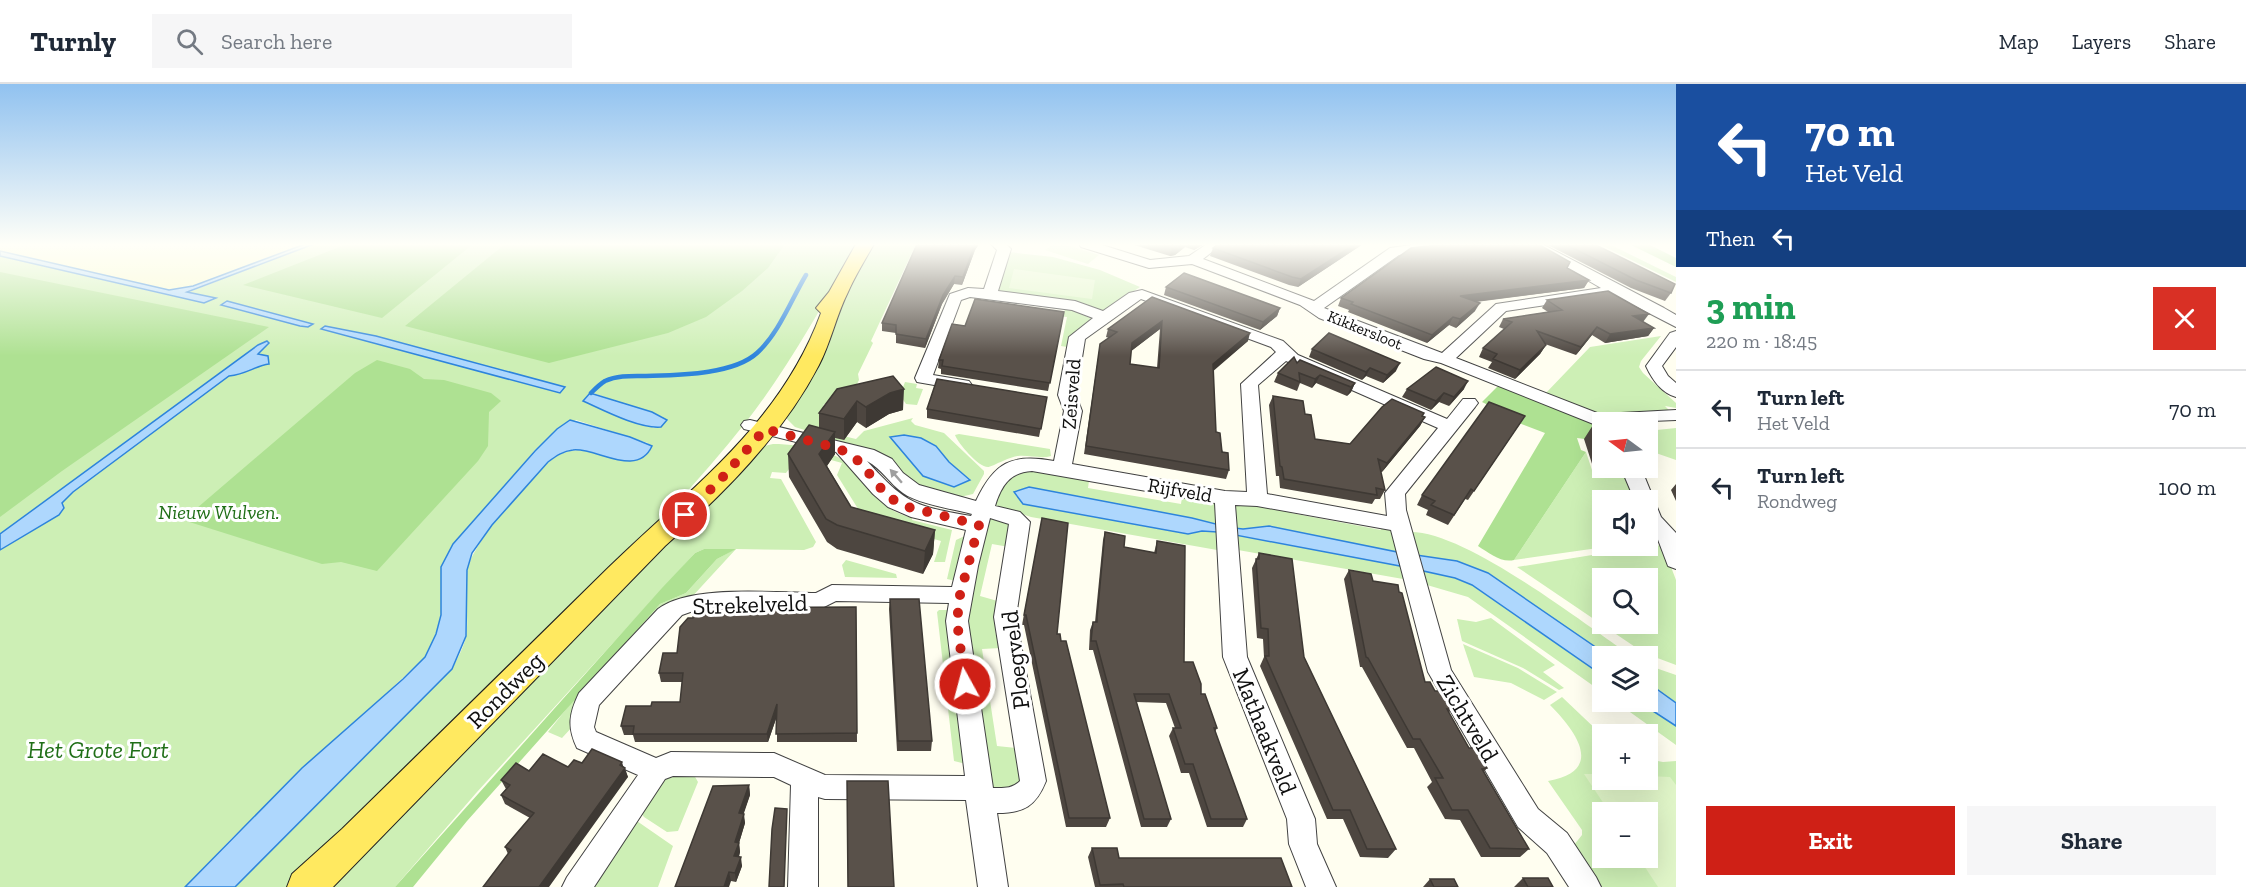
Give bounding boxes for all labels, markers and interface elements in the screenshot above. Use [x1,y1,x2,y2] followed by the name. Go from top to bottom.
[152,14,572,68] search box
[30,25,116,58] text: Turnly
[173,25,206,58] icon: search
[221,28,332,55] text: Search here
[1999,29,2039,54] text: Map
[2072,29,2131,54] text: Layers
[2164,29,2216,54] text: Share
[1805,106,1895,157] text: 70 m
[1706,108,1784,186] icon: left
[1805,157,1903,189] text: Het Veld
[1767,222,1800,255] icon: left
[1706,225,1755,252] text: Then
[1706,285,1796,328] text: 3 min
[2153,287,2216,350] button: close
[1325,306,1405,354] street label: Kikkersloot
[1706,329,1817,353] text: 220 m · 18:45
[1057,358,1085,430] street label: Zeisveld
[1757,384,1844,411] text: Turn left
[1706,393,1739,426] icon: left
[2169,396,2216,423] text: 70 m
[1757,411,1830,435] text: Het Veld
[1592,412,1658,478] north arrow
[1592,412,1658,868] map controls
[1757,462,1844,489] text: Turn left
[890,469,903,484] one-way arrow
[1706,471,1739,504] icon: left
[1146,473,1214,507] street label: Rijfveld
[2158,474,2216,501] text: 100 m
[659,489,710,540] pin
[1757,489,1837,513] text: Rondweg
[1592,490,1658,556] button: sound
[668,498,701,531] icon: arrive
[158,500,280,524] park label: Nieuw Wulven.
[1592,568,1658,634] button: search
[692,587,808,621] street label: Strekelveld
[995,609,1035,711] street label: Ploegveld
[461,646,549,734] street label: Rondweg
[1592,646,1658,712] button: layers
[933,652,997,716] position arrow
[1227,664,1303,798] street label: Mathaakveld
[1431,669,1505,767] street label: Zichtveld
[1592,724,1658,790] button: +
[27,735,169,764] park label: Het Grote Fort
[1592,802,1658,868] button: −
[1706,806,1955,875] button: Exit
[1967,806,2216,875] button: Share

